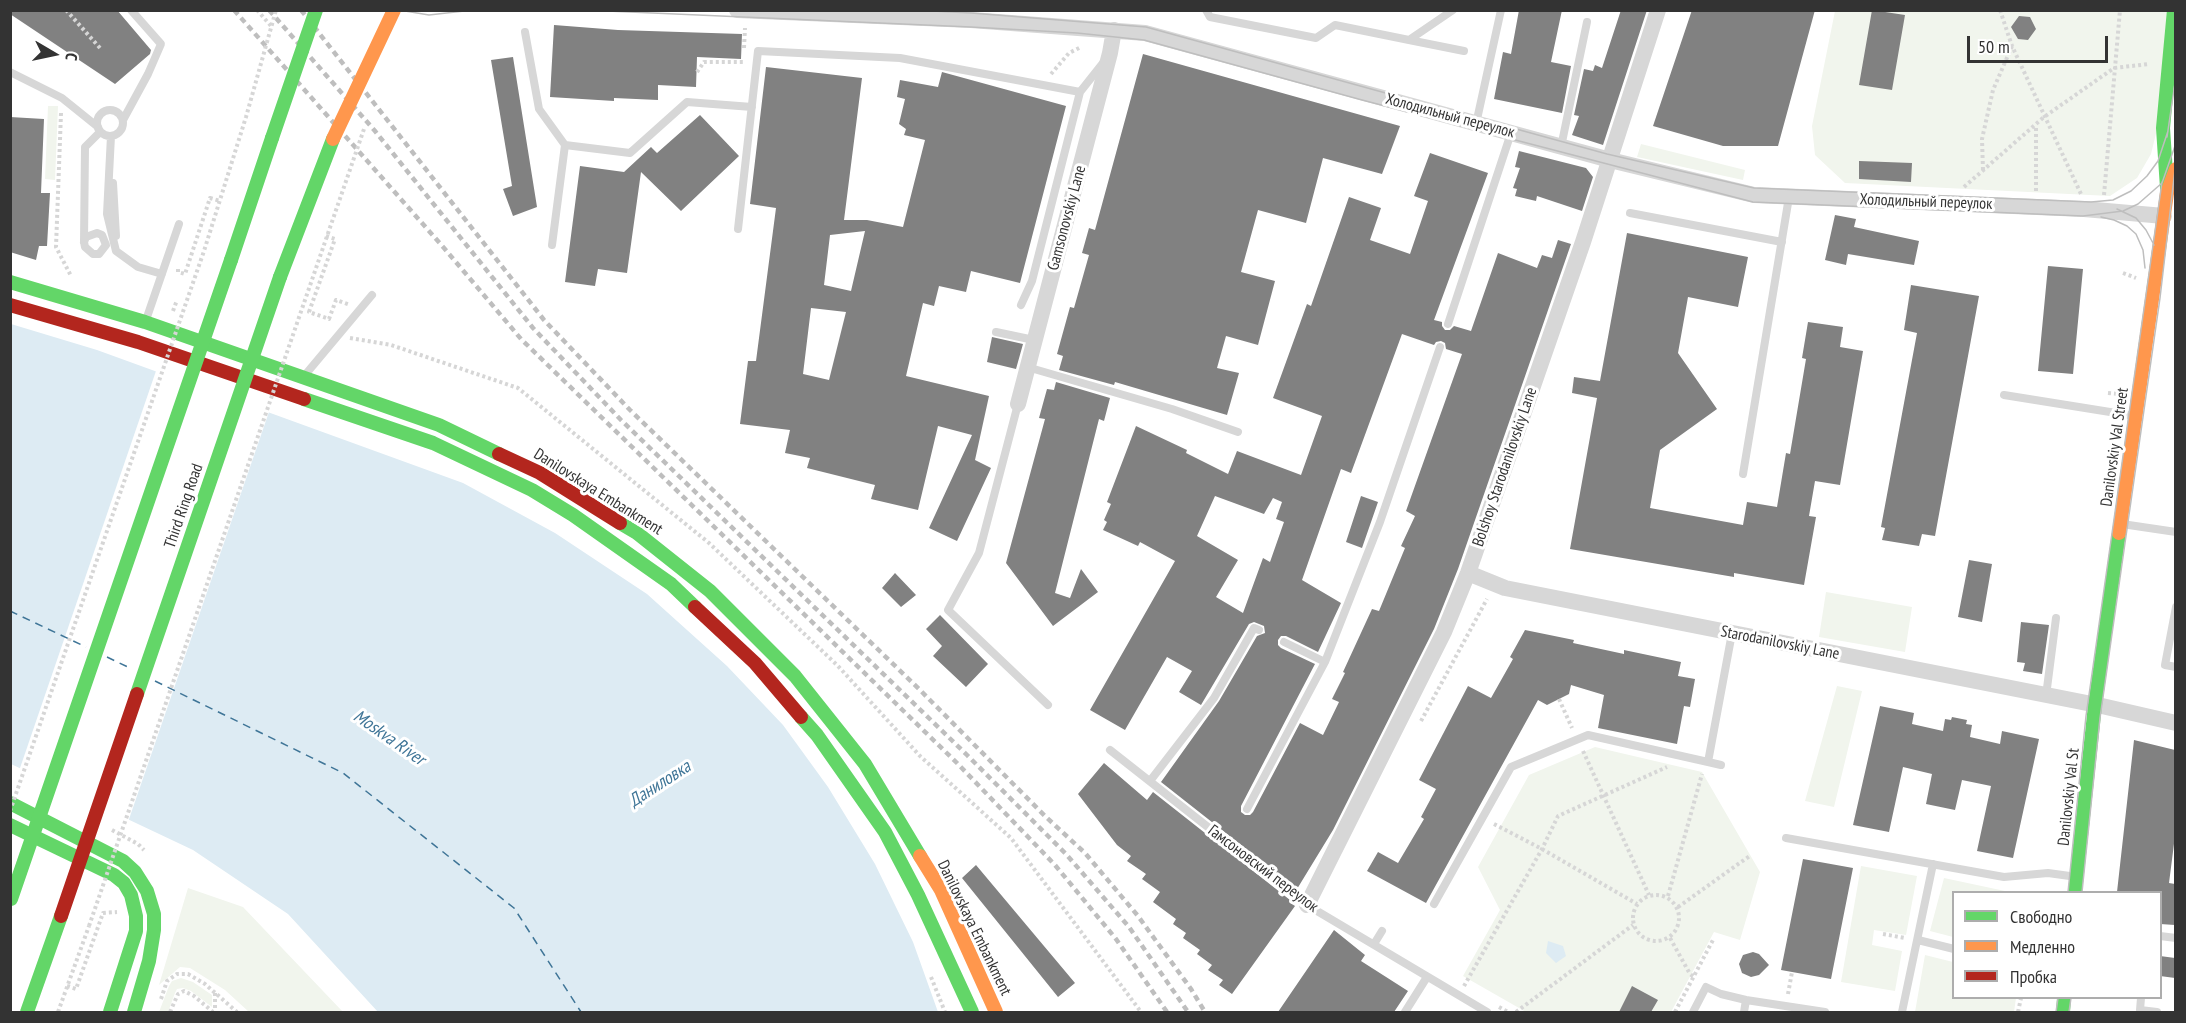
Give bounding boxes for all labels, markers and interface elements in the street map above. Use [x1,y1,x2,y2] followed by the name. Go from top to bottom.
[24,24,84,84] north arrow
[1970,24,2111,62] scale bar
[1978,35,2010,58] text: 50 m
[61,52,82,62] text: С
[1383,90,1517,142] street label: Холодильный переулок
[1044,163,1090,273] street label: Gamsonovskiy Lane
[1859,190,1993,214] street label: Холодильный переулок
[1469,385,1541,549] street label: Bolshoy Starodanilovskiy Lane
[2097,386,2133,508] street label: Danilovskiy Val Street
[530,445,666,539] street label: Danilovskaya Embankment
[161,461,207,551] street label: Third Ring Road
[1719,622,1841,664] street label: Starodanilovskiy Lane
[349,706,429,770] water label: Moskva River
[2054,747,2084,847] street label: Danilovskiy Val St
[625,756,695,812] water label: Даниловка
[1204,821,1322,917] street label: Гамсоновский переулок
[933,857,1015,999] street label: Danilovskaya Embankment
[1952,891,2162,999] legend
[2010,905,2072,928] text: Свободно
[2010,935,2075,958] text: Медленно
[2010,965,2057,988] text: Пробка

